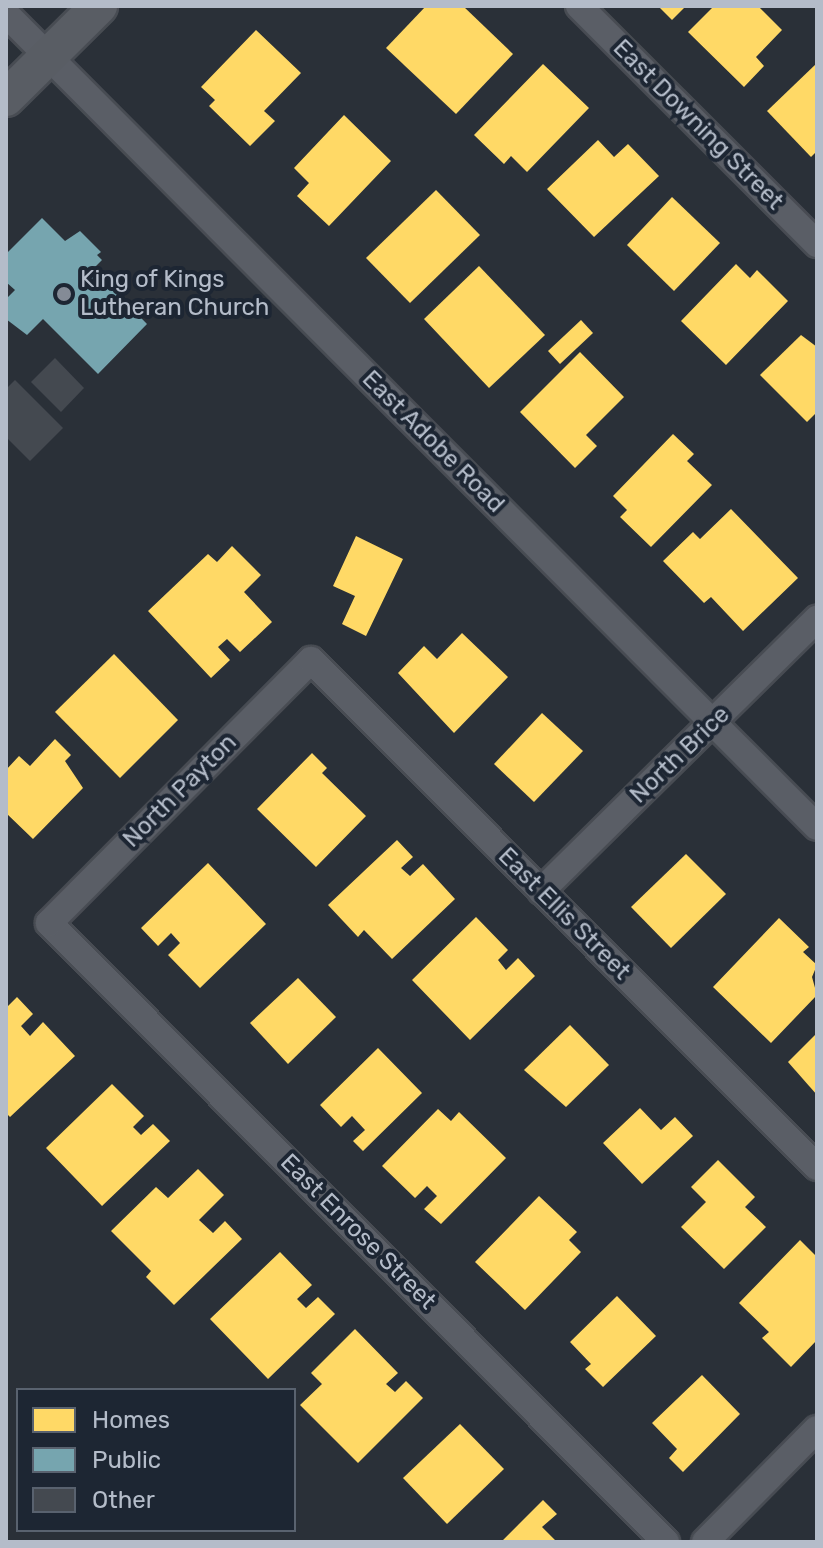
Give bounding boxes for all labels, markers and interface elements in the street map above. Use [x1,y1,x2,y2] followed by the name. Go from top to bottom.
[607,34,789,216] street label: East Downing Street
[80,266,269,322] place label: King of Kings Lutheran Church
[55,285,73,303] marker: King of Kings Lutheran Church
[356,365,510,519] street label: East Adobe Road
[624,700,736,810] street label: North Brice
[117,728,243,854] street label: North Payton
[492,842,636,986] street label: East Ellis Street
[274,1148,442,1316] street label: East Enrose Street
[16,1388,296,1532] legend
[92,1406,170,1434] text: Homes
[92,1446,161,1474] text: Public
[92,1486,155,1514] text: Other

